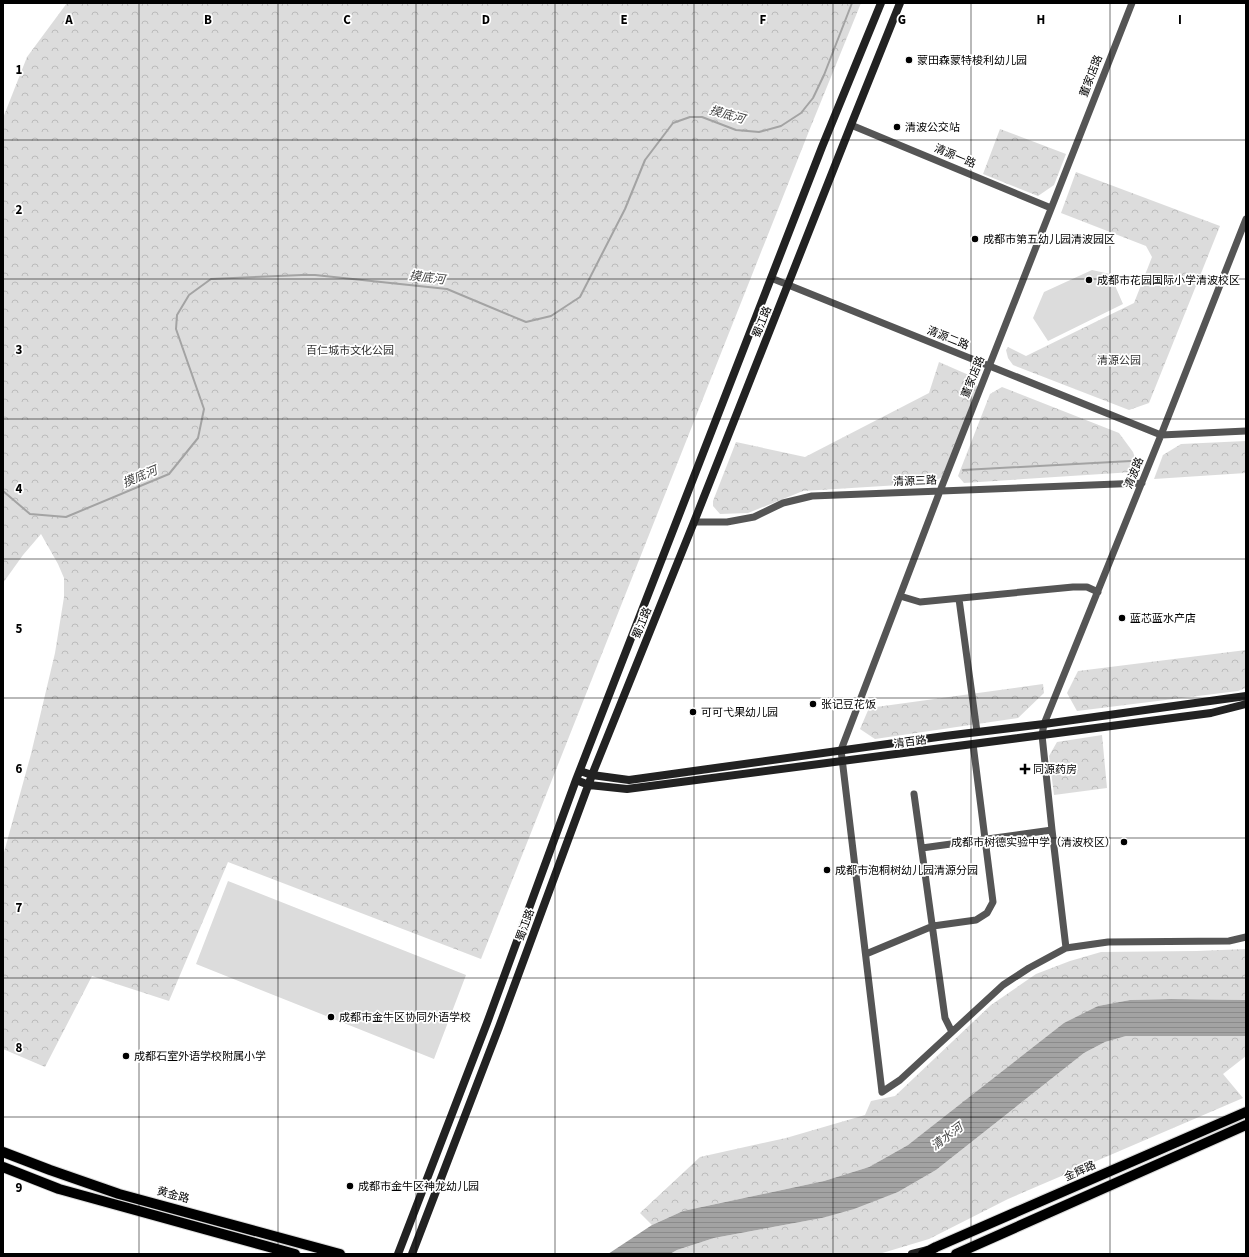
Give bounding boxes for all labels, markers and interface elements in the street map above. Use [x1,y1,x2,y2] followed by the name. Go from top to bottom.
[64,11,73,29] text: A
[204,11,212,29] text: B
[343,11,351,29] text: C
[482,11,490,29] text: D
[620,11,628,29] text: E
[760,11,767,29] text: F
[898,11,906,29] text: G
[1037,11,1045,29] text: H
[1178,11,1182,29] text: I
[917,53,1027,68] place label: 蒙田森蒙特梭利幼儿园
[1076,53,1106,99] street label: 董家店路
[904,55,914,65] marker: 蒙田森蒙特梭利幼儿园
[16,61,23,79] text: 1
[707,102,749,129] water label: 摸底河
[905,120,960,135] place label: 清波公交站
[892,122,902,132] marker: 清波公交站
[932,141,978,171] street label: 清源一路
[16,201,23,219] text: 2
[983,232,1115,247] place label: 成都市第五幼儿园清波园区
[970,234,980,244] marker: 成都市第五幼儿园清波园区
[408,267,448,289] water label: 摸底河
[1097,273,1240,288] place label: 成都市花园国际小学清波校区
[1084,275,1094,285] marker: 成都市花园国际小学清波校区
[749,304,775,340] street label: 蜀江路
[925,323,971,353] street label: 清源二路
[16,341,23,359] text: 3
[306,343,394,358] park label: 百仁城市文化公园
[1097,353,1141,368] park label: 清源公园
[958,354,988,400] street label: 董家店路
[1121,455,1147,491] street label: 清波路
[120,461,162,492] water label: 摸底河
[893,473,937,489] street label: 清源三路
[16,480,23,498] text: 4
[629,605,655,641] street label: 蜀江路
[1130,611,1196,626] place label: 蓝芯蓝水产店
[1117,613,1127,623] marker: 蓝芯蓝水产店
[16,620,23,638] text: 5
[821,697,876,712] place label: 张记豆花饭
[808,699,818,709] marker: 张记豆花饭
[701,705,778,720] place label: 可可弋果幼儿园
[688,707,698,717] marker: 可可弋果幼儿园
[893,732,927,752] street label: 清百路
[16,760,23,778] text: 6
[1033,762,1077,777] place label: 同源药房
[1020,764,1030,774] marker: 同源药房
[951,835,1116,850] place label: 成都市树德实验中学（清波校区）
[1119,837,1129,847] marker: 成都市树德实验中学（清波校区）
[835,863,978,878] place label: 成都市泡桐树幼儿园清源分园
[822,865,832,875] marker: 成都市泡桐树幼儿园清源分园
[16,899,23,917] text: 7
[512,907,538,943] street label: 蜀江路
[339,1010,471,1025] place label: 成都市金牛区协同外语学校
[326,1012,336,1022] marker: 成都市金牛区协同外语学校
[16,1039,23,1057] text: 8
[134,1049,266,1064] place label: 成都石室外语学校附属小学
[121,1051,131,1061] marker: 成都石室外语学校附属小学
[928,1118,968,1155] water label: 清水河
[1062,1157,1098,1185] street label: 金辉路
[16,1179,23,1197] text: 9
[358,1179,479,1194] place label: 成都市金牛区神龙幼儿园
[345,1181,355,1191] marker: 成都市金牛区神龙幼儿园
[155,1183,191,1207] street label: 黄金路

